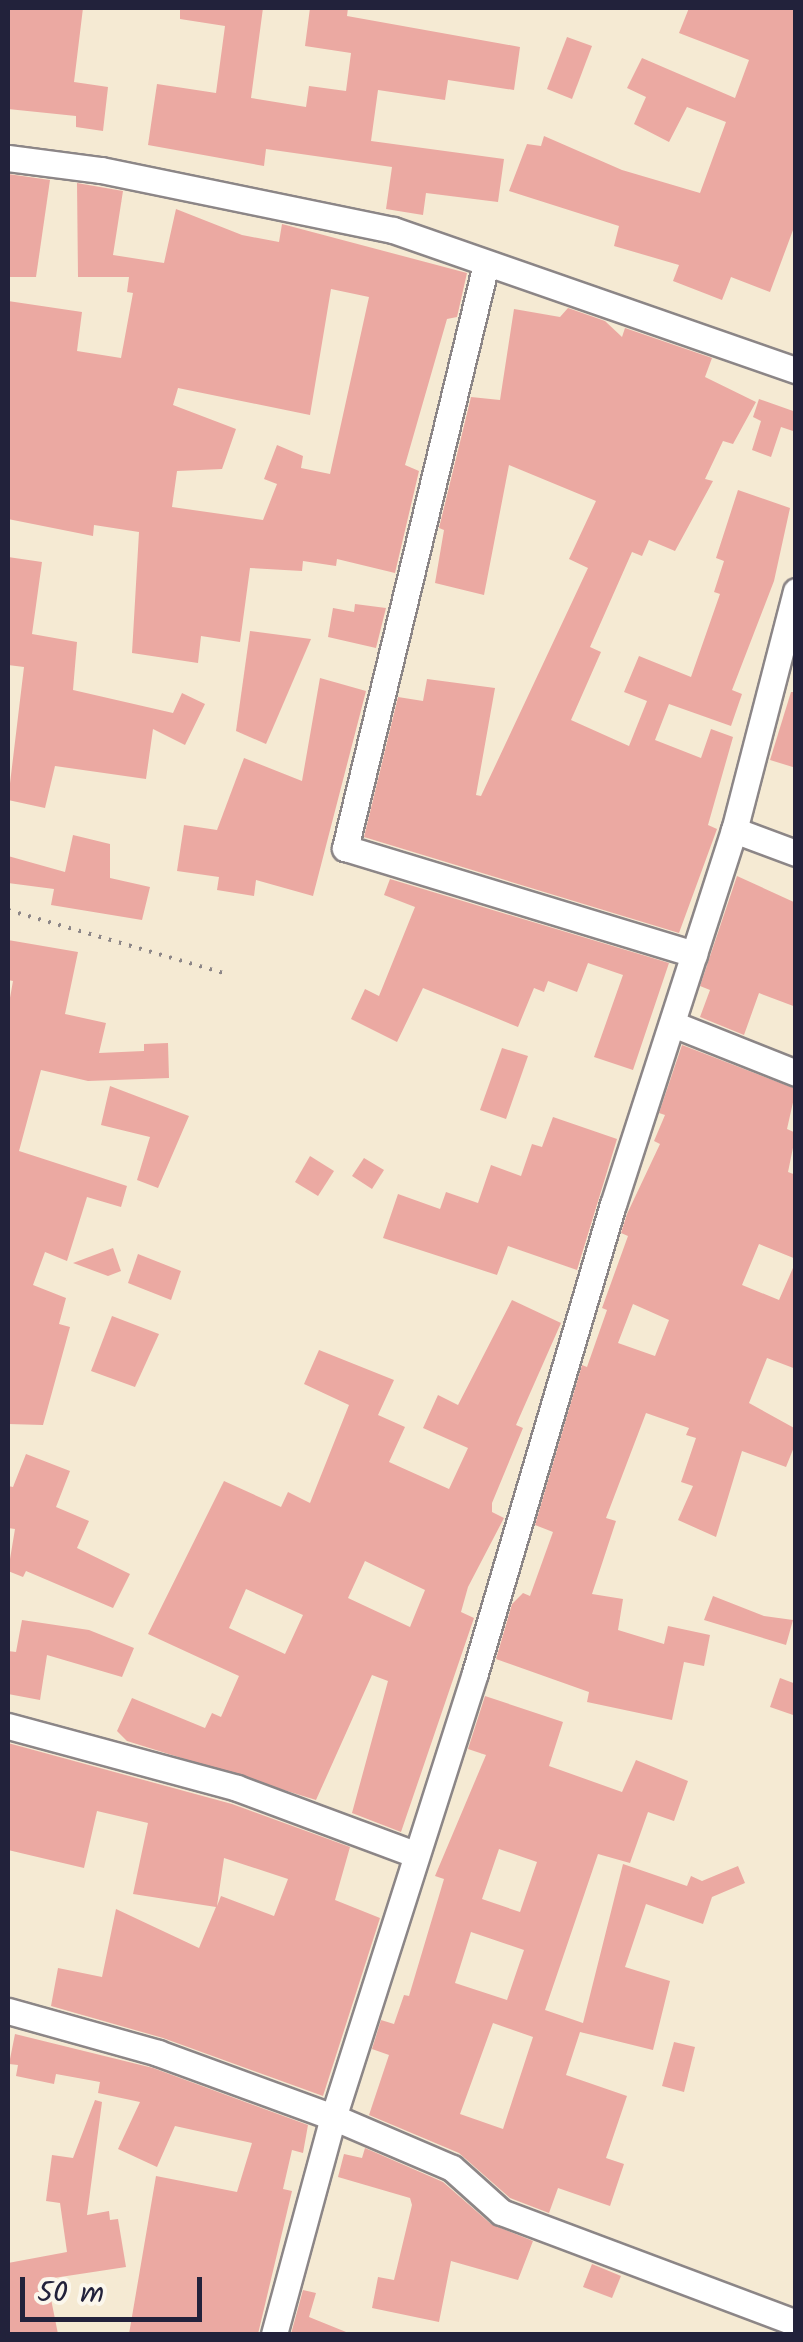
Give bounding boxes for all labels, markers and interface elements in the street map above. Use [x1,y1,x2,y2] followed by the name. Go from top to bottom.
[25,2257,208,2319] scale bar
[37,2270,104,2318] text: 50 m

